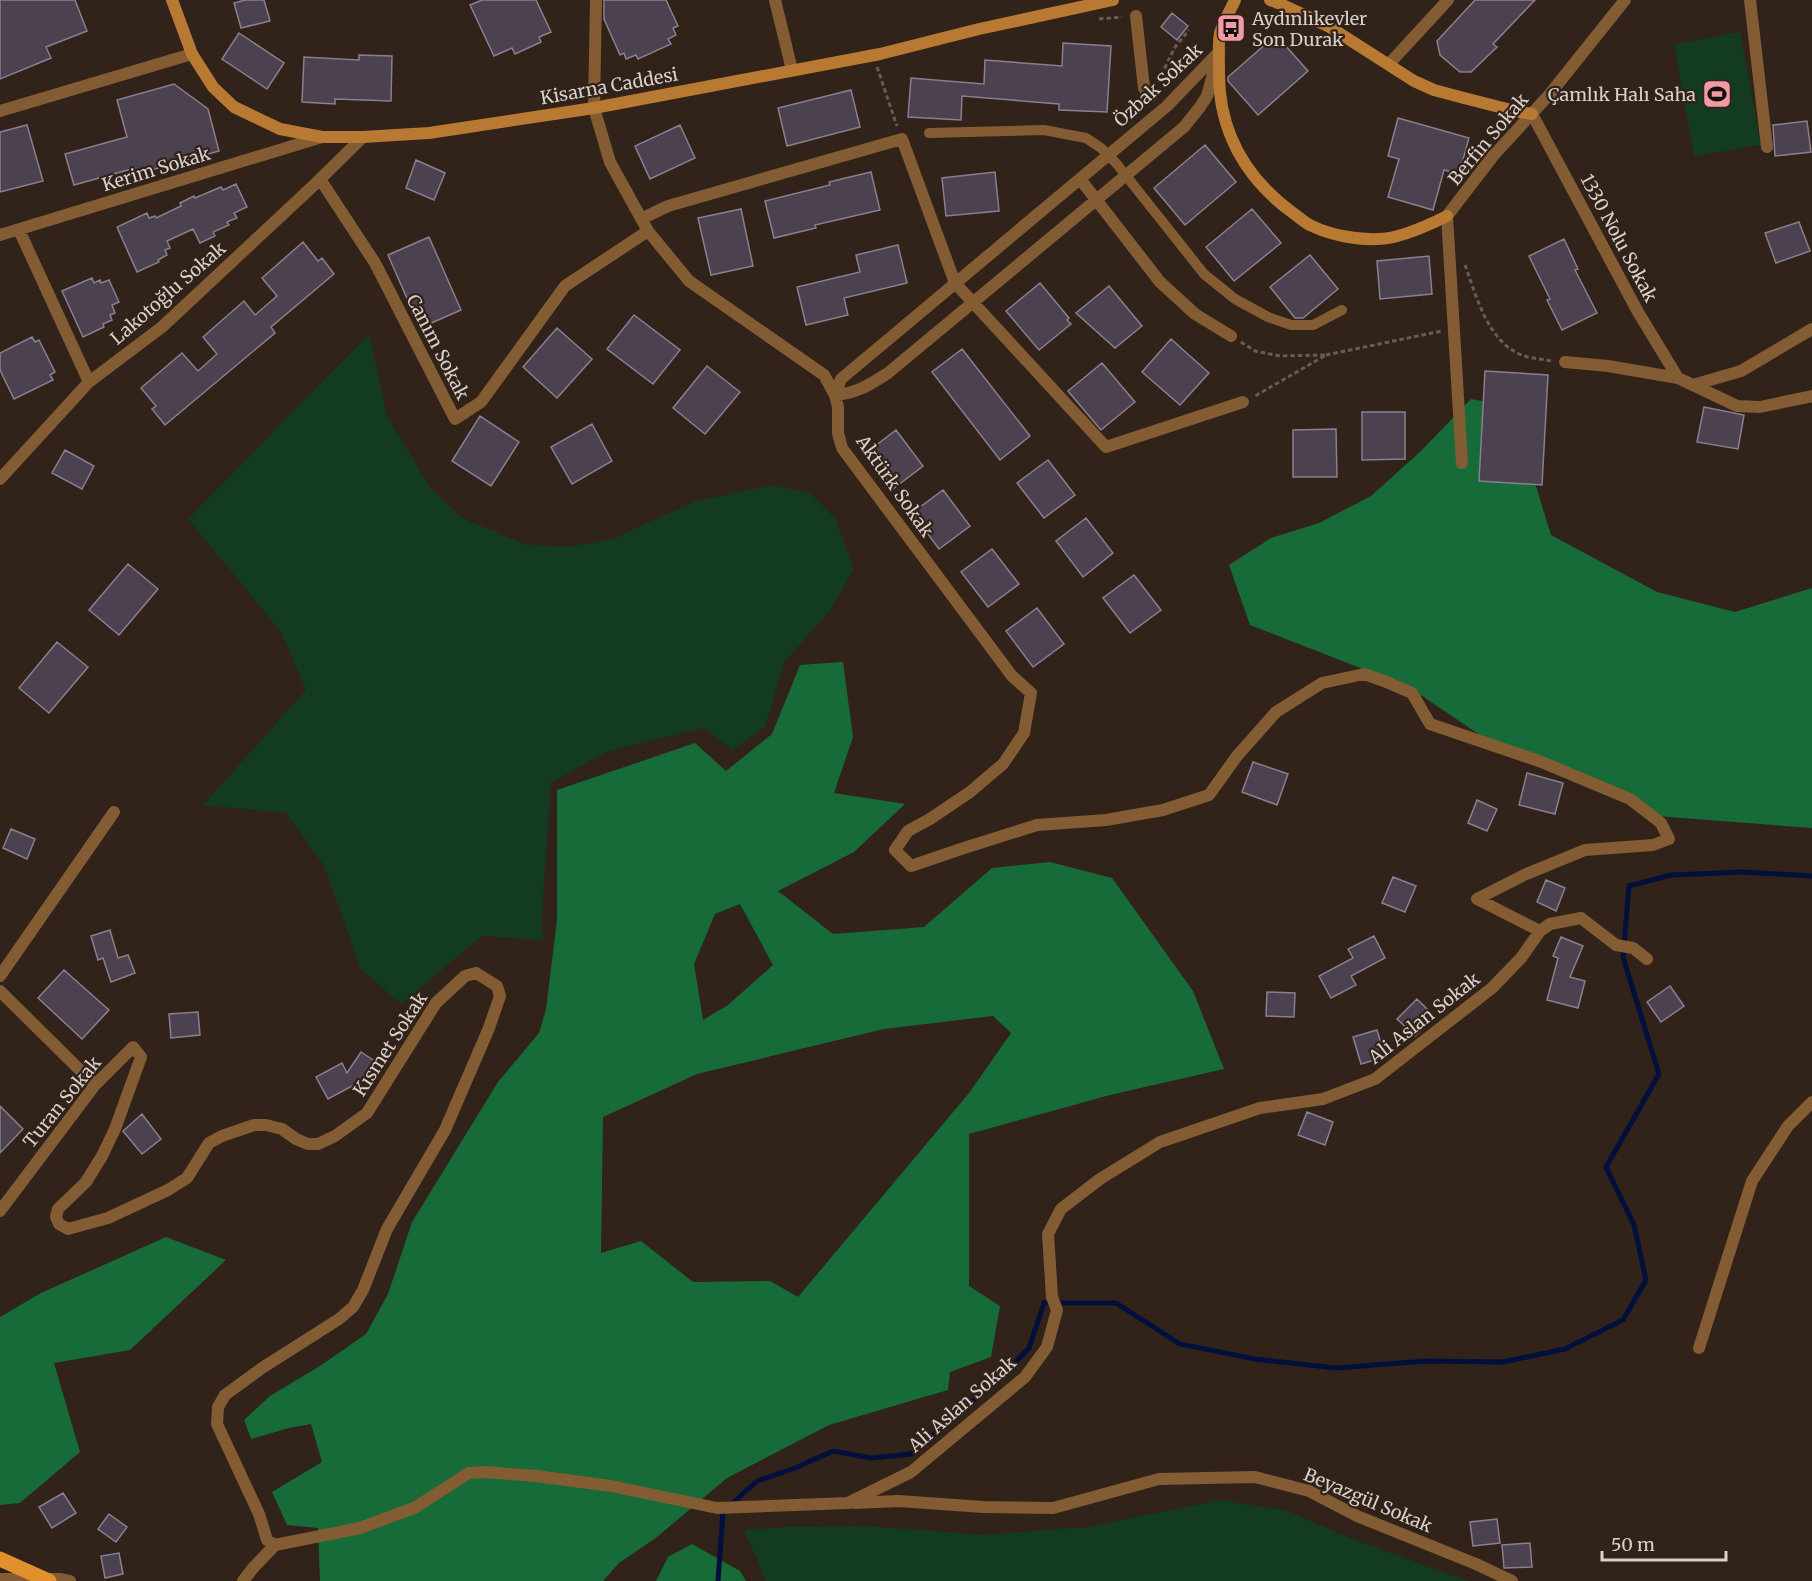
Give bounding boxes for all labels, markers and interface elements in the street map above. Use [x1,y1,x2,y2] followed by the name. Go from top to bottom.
[1251,7,1367,51] place label: Aydınlıkevler Son Durak
[1215,12,1247,44] bus stop icon: Aydınlıkevler Son Durak
[1109,38,1207,132] street label: Özbak Sokak
[538,63,680,109] street label: Kisarna Caddesi
[1701,78,1733,110] sports icon: Çamlık Halı Saha
[1548,83,1696,106] place label: Çamlık Halı Saha
[1443,88,1533,190] street label: Berfin Sokak
[99,142,213,196] street label: Kerim Sokak
[1576,170,1663,307] street label: 1330 Nolu Sokak
[106,236,231,349] street label: Lakotoğlu Sokak
[402,291,475,404] street label: Canım Sokak
[851,430,939,542] street label: Aktürk Sokak
[1363,967,1485,1069] street label: Ali Aslan Sokak
[348,987,433,1100] street label: Kısmet Sokak
[18,1051,106,1152] street label: Turan Sokak
[903,1351,1021,1458] street label: Ali Aslan Sokak
[1300,1463,1436,1538] street label: Beyazgül Sokak
[1602,1524,1726,1562] scale bar
[1611,1533,1655,1556] text: 50 m

